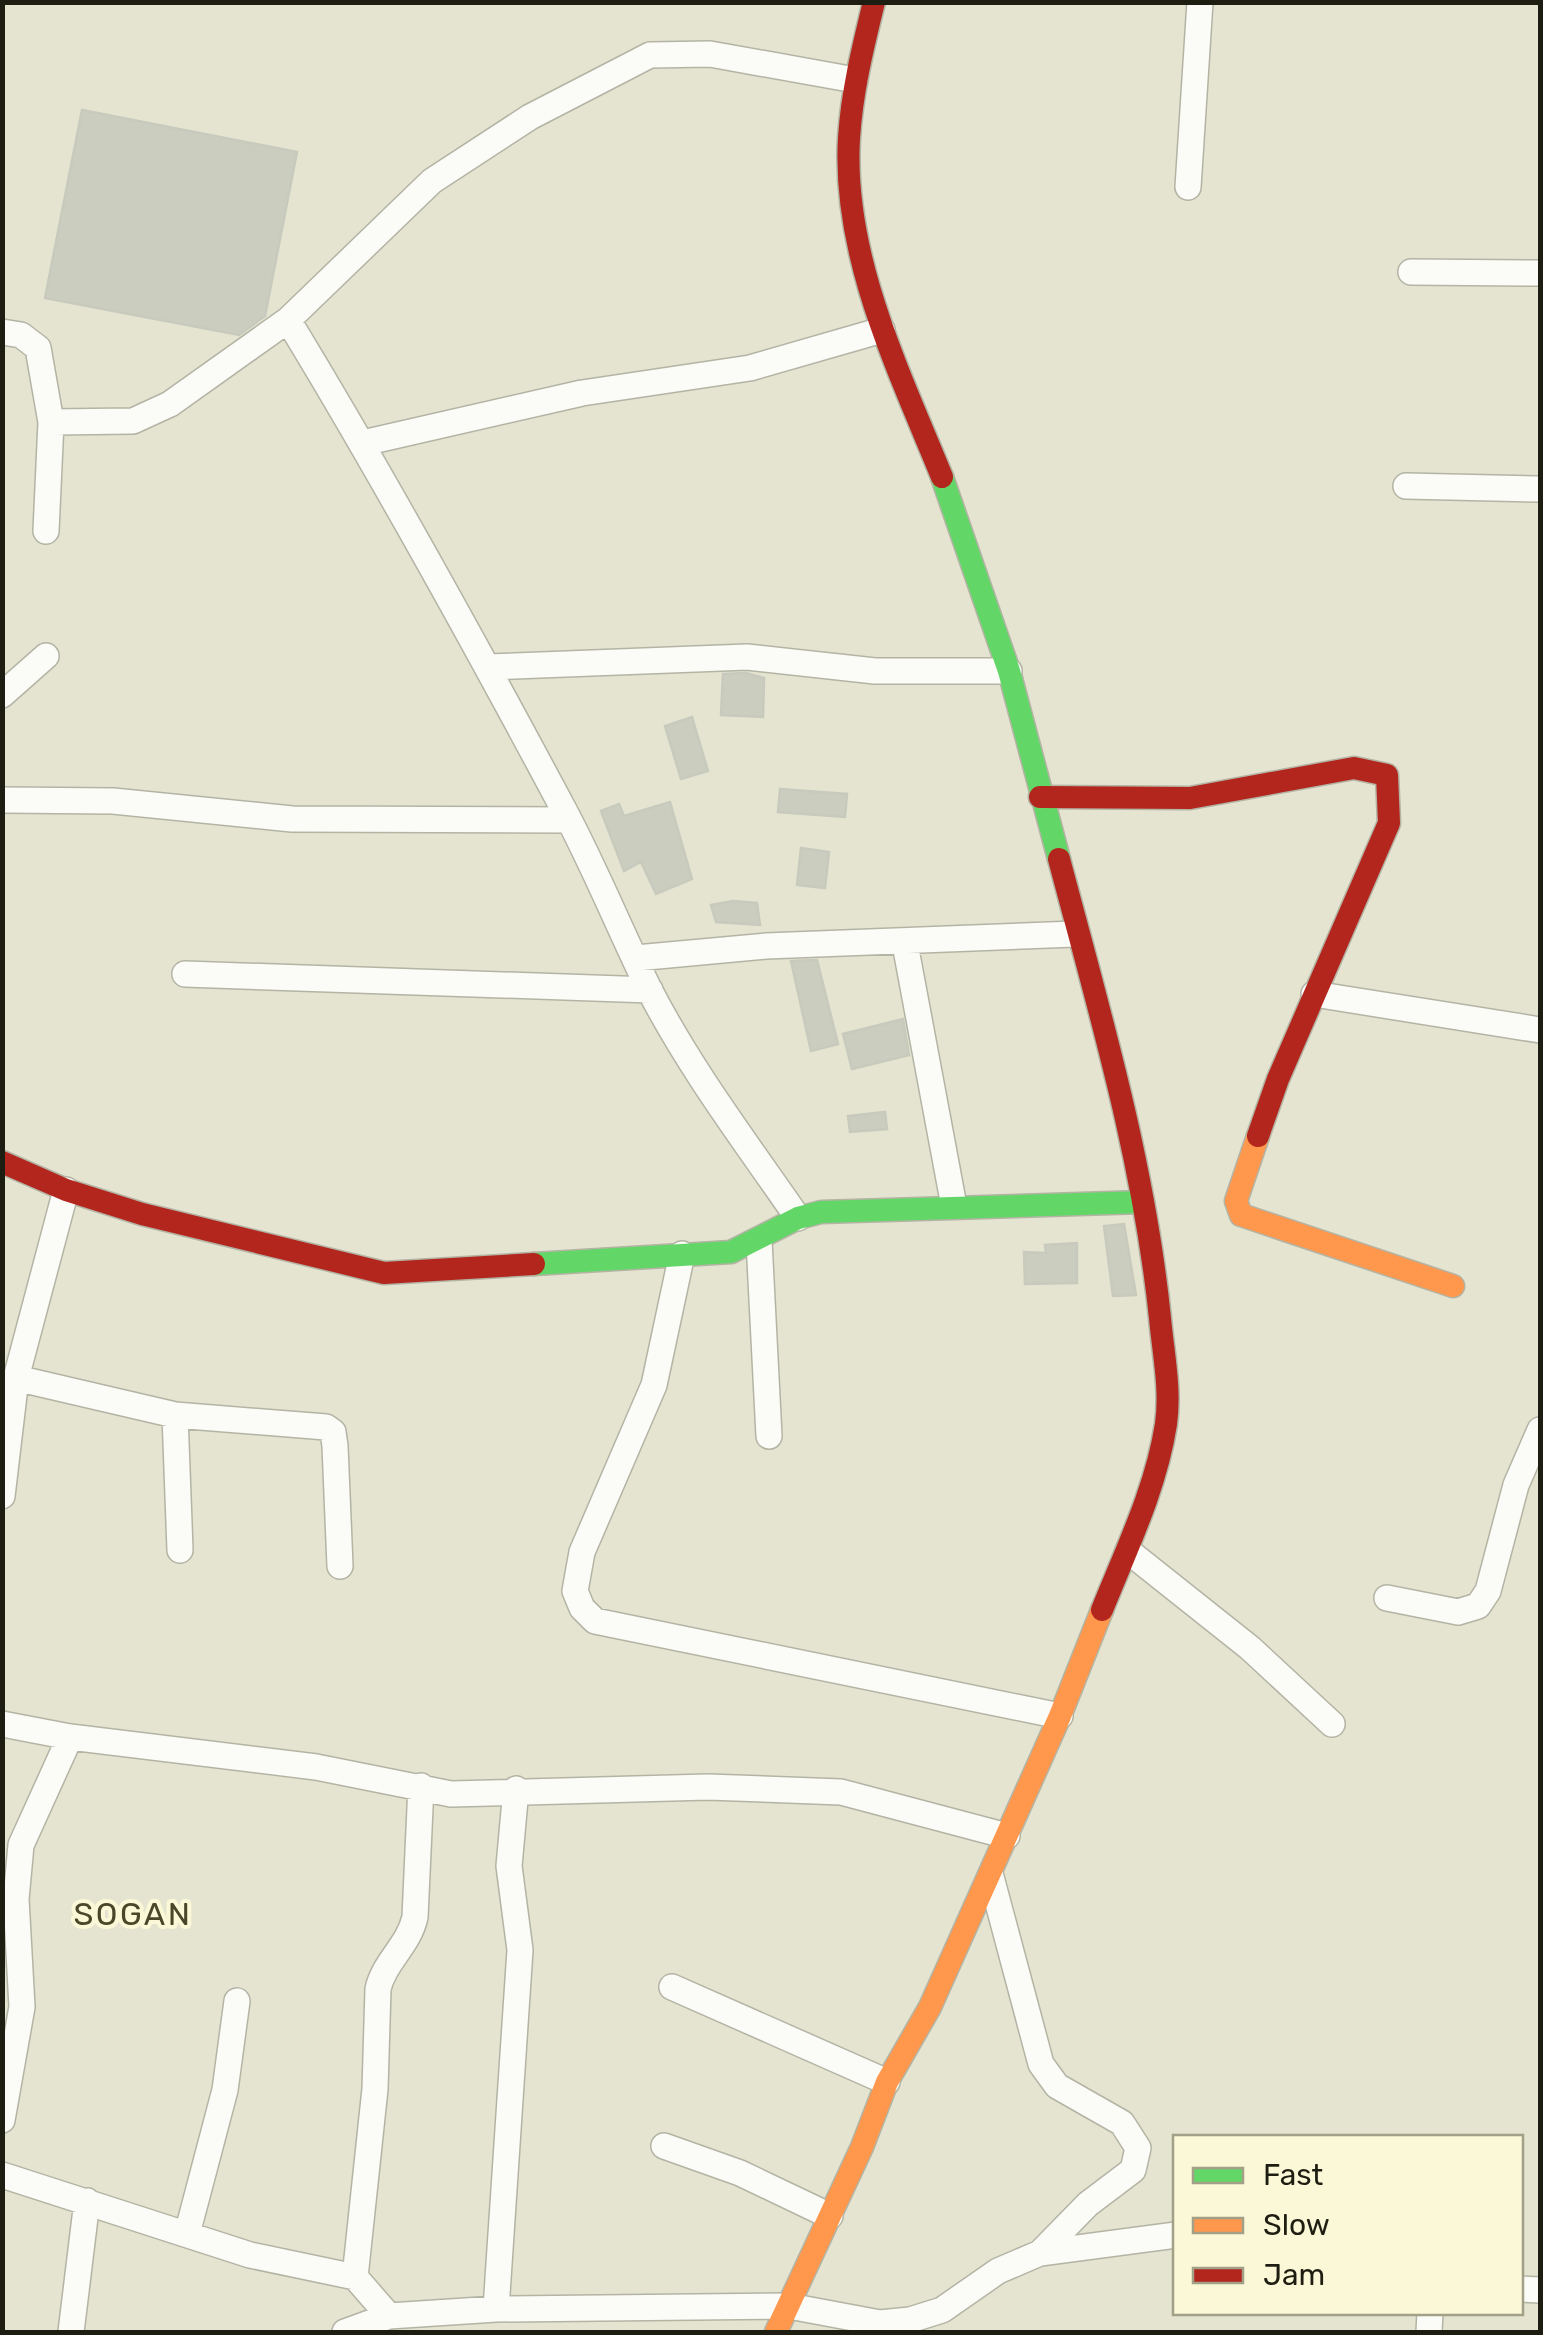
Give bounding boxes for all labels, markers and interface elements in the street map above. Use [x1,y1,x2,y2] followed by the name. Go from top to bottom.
[73,1895,193,1933] district label: SOGAN
[1173,2135,1523,2315] legend
[1263,2157,1323,2193] text: Fast
[1263,2207,1330,2243] text: Slow
[1263,2257,1325,2293] text: Jam

